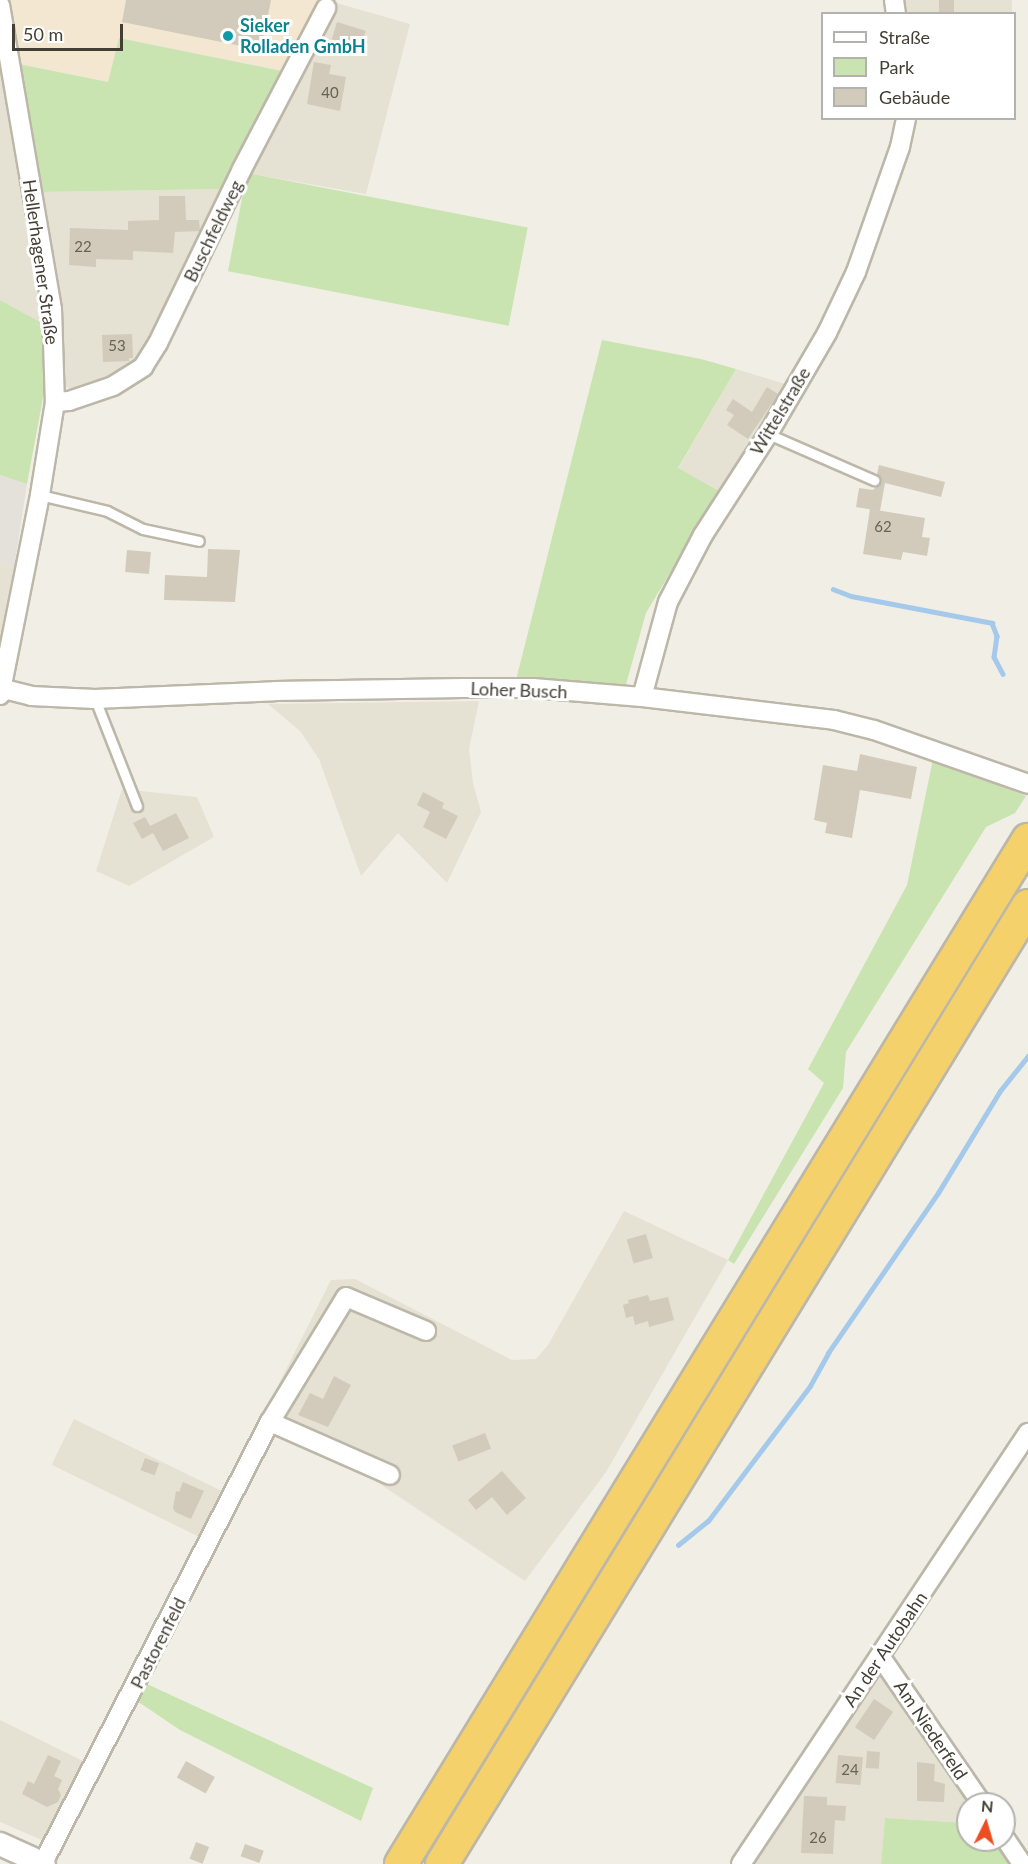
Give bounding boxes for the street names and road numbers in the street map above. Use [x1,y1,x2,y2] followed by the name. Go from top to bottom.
[179,177,247,285] street label: Buschfeldweg
[19,178,63,346] street label: Hellerhagener Straße
[745,363,815,459] street label: Wittelstraße
[470,678,568,702] street label: Loher Busch
[838,1587,932,1711] street label: An der Autobahn
[126,1594,190,1692] street label: Pastorenfeld
[890,1676,972,1784] street label: Am Niederfeld

